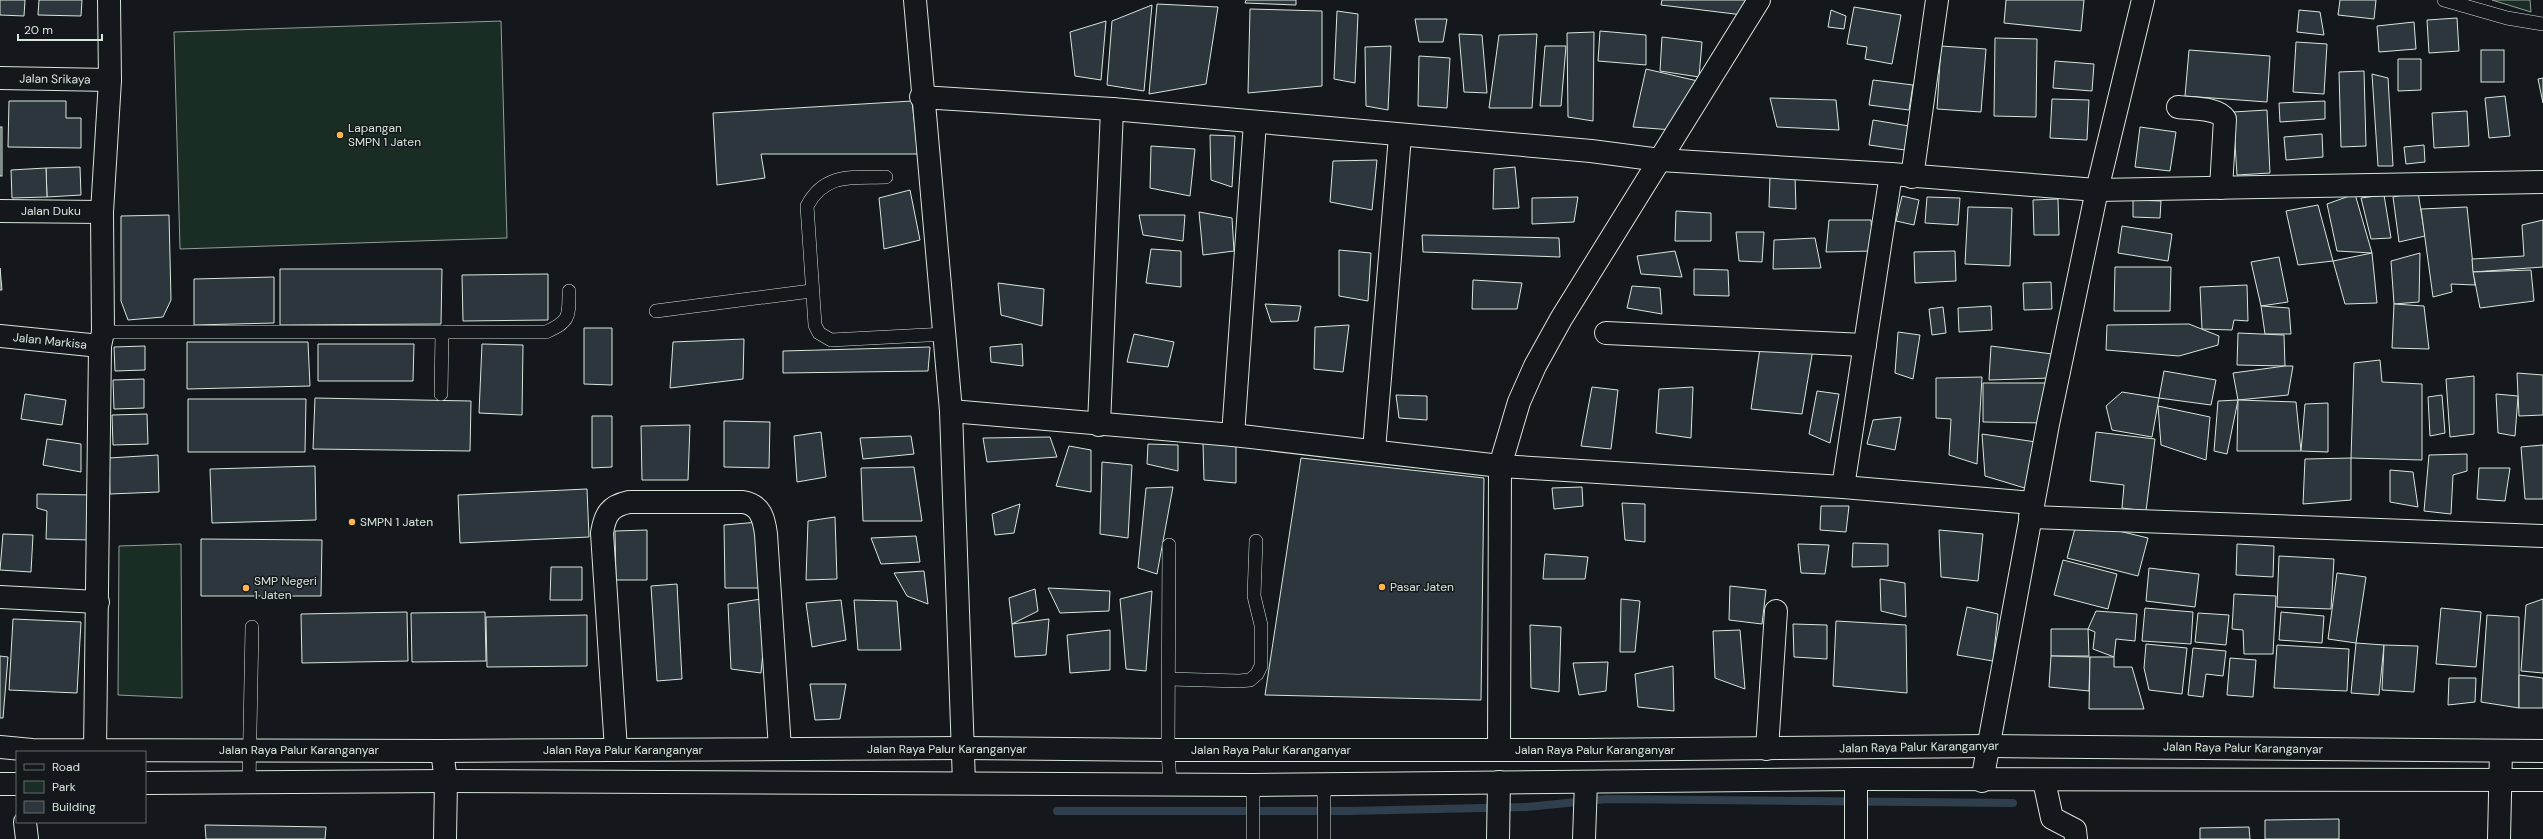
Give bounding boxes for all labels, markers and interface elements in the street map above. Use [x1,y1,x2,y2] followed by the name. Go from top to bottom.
[18,16,102,42] scale bar
[24,22,53,38] text: 20 m
[19,70,91,88] street label: Jalan Srikaya
[348,120,421,150] place label: Lapangan SMPN 1 Jaten
[335,130,345,140] marker: Lapangan SMPN 1 Jaten
[21,203,81,219] street label: Jalan Duku
[12,329,88,353] street label: Jalan Markisa
[360,514,433,530] place label: SMPN 1 Jaten
[347,517,357,527] marker: SMPN 1 Jaten
[254,573,317,603] place label: SMP Negeri 1 Jaten
[1390,579,1454,595] place label: Pasar Jaten
[1377,582,1387,592] marker: Pasar Jaten
[241,583,251,593] marker: SMP Negeri 1 Jaten
[1839,738,2000,756] street label: Jalan Raya Palur Karanganyar
[2163,739,2324,757] street label: Jalan Raya Palur Karanganyar
[867,741,1027,757] street label: Jalan Raya Palur Karanganyar
[219,742,379,758] street label: Jalan Raya Palur Karanganyar
[543,742,703,758] street label: Jalan Raya Palur Karanganyar
[1191,742,1351,758] street label: Jalan Raya Palur Karanganyar
[1515,742,1675,758] street label: Jalan Raya Palur Karanganyar
[16,751,146,823] legend
[52,759,80,775] text: Road
[52,779,76,795] text: Park
[52,799,96,815] text: Building

